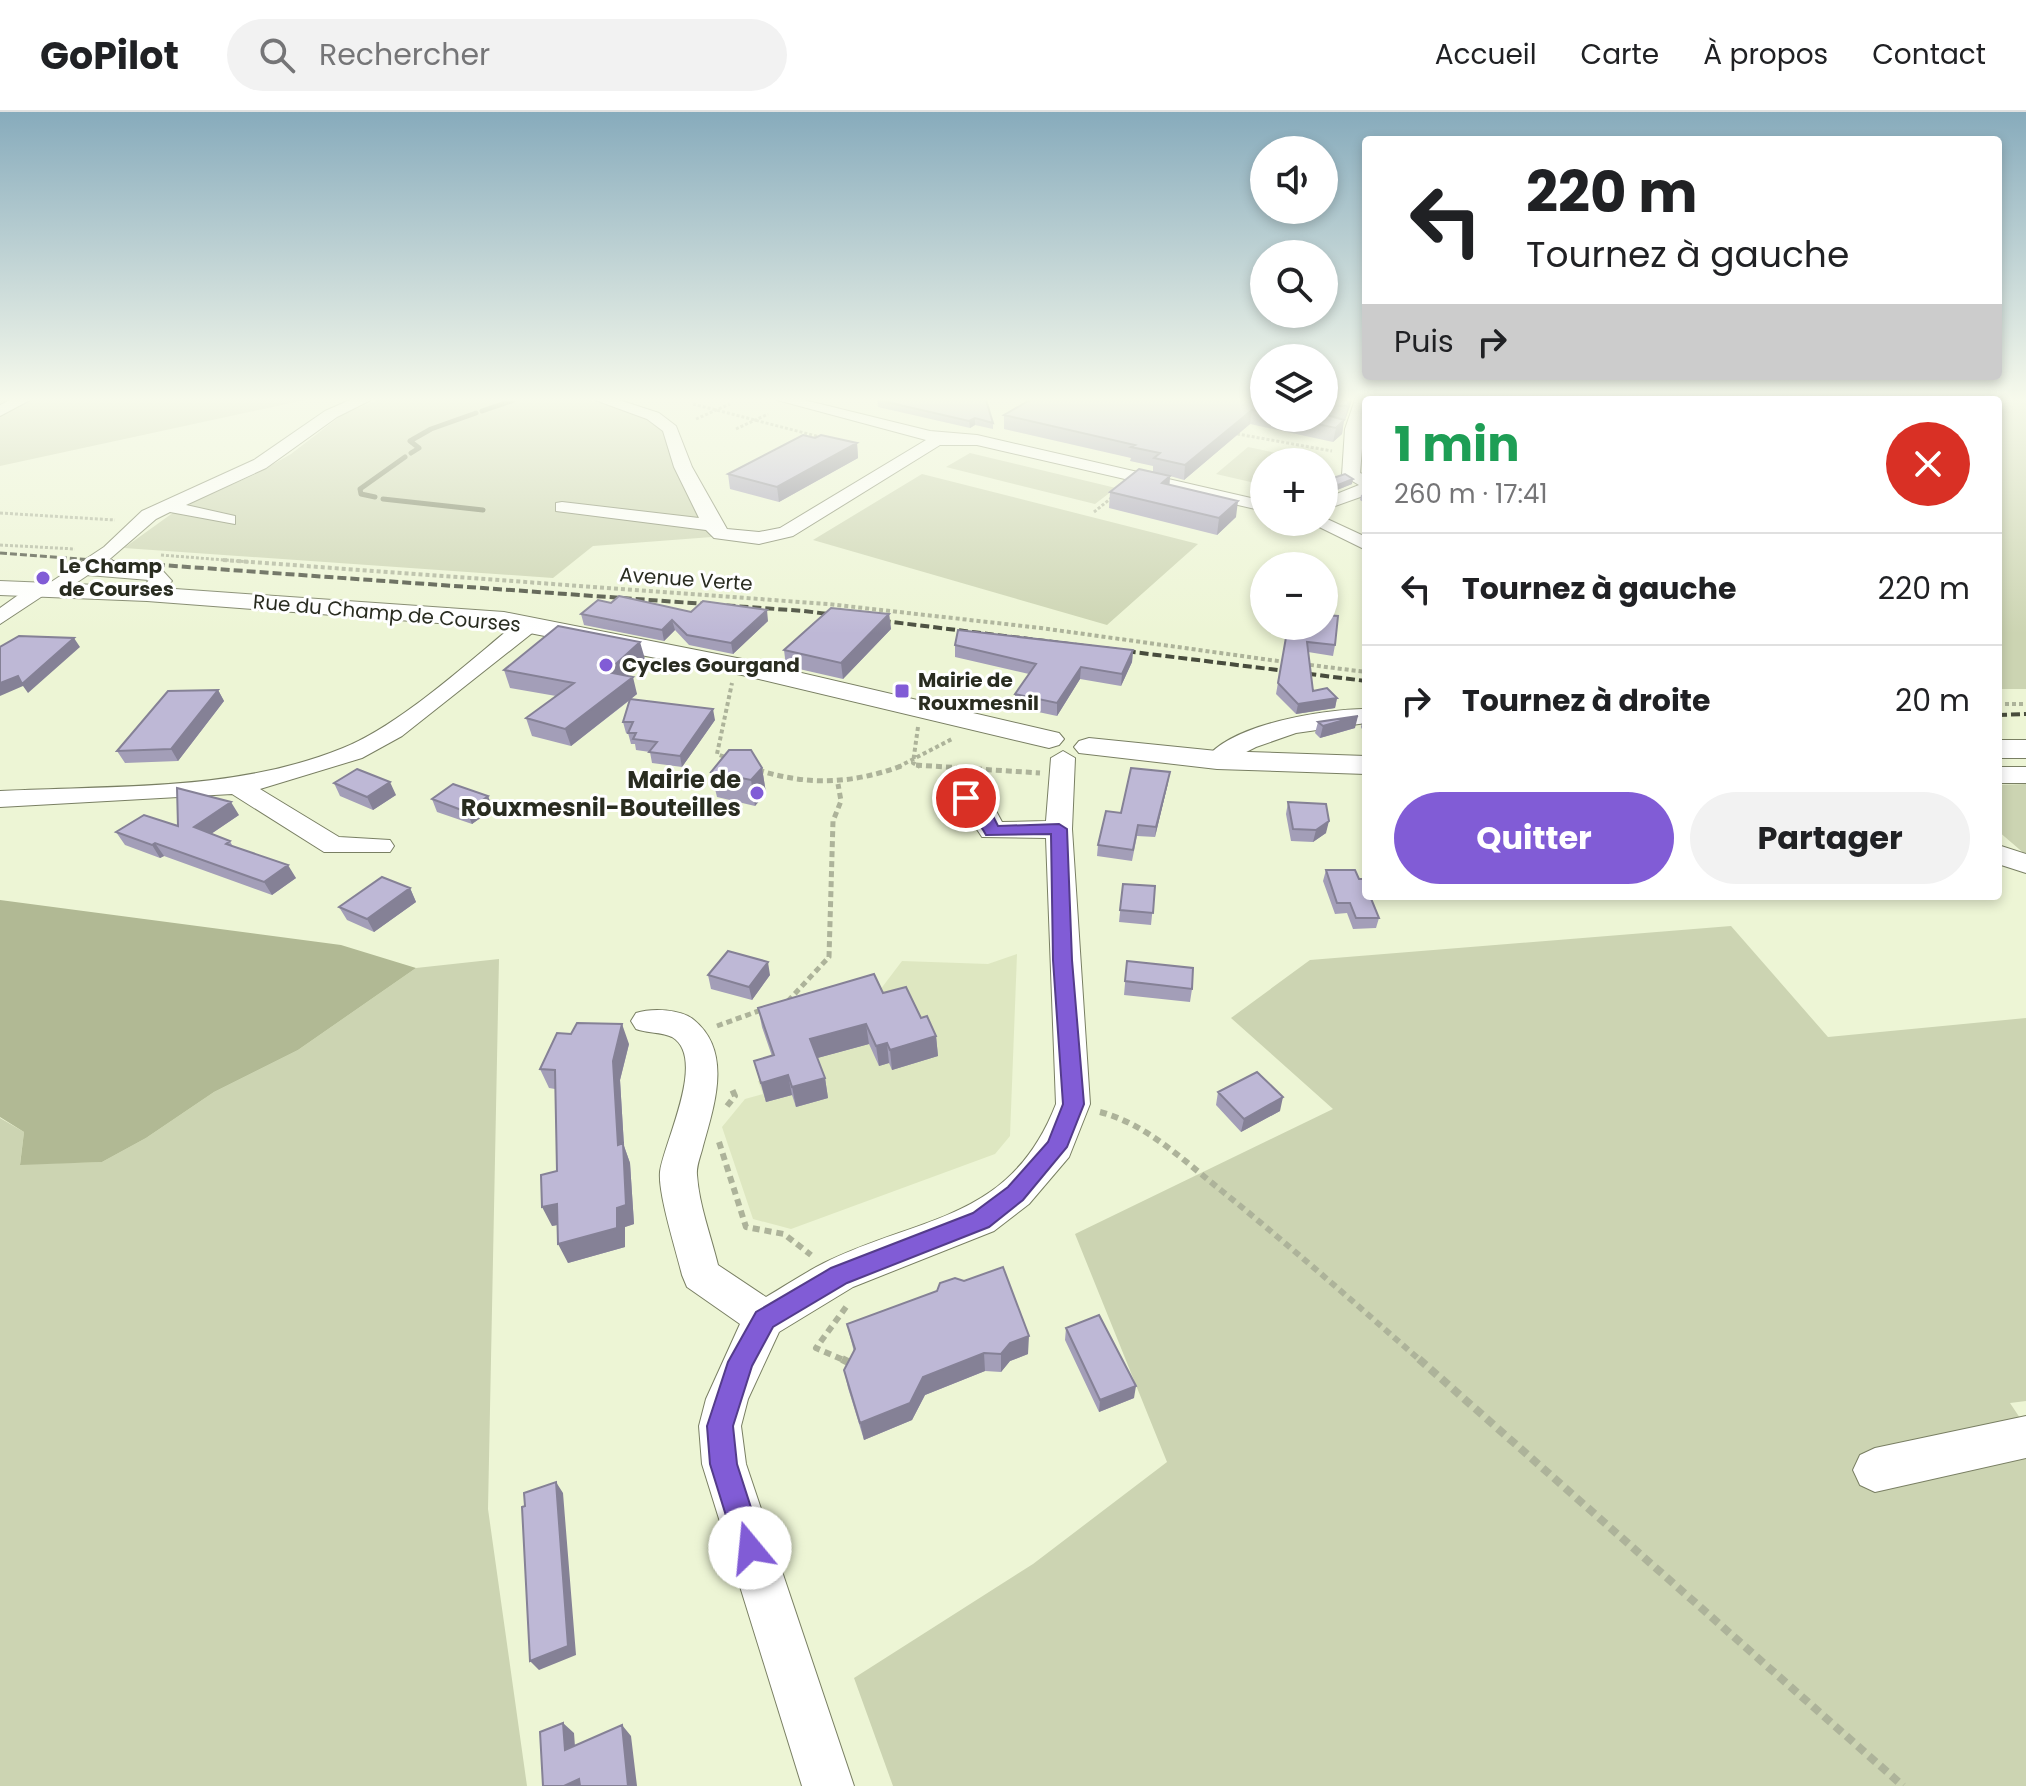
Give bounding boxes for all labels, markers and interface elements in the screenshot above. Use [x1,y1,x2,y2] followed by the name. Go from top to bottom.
[227,19,787,91] search box
[40,29,179,82] text: GoPilot
[255,33,299,77] icon: search
[319,33,490,76] text: Rechercher
[1435,35,1537,74] text: Accueil
[1581,35,1659,74] text: Carte
[1703,35,1828,74] text: À propos
[1872,35,1986,74] text: Contact
[1250,136,1338,640] map controls
[1250,136,1338,224] button: sound
[1526,153,1698,232] text: 220 m
[1394,168,1498,272] icon: left
[1526,229,1849,280] text: Tournez à gauche
[1250,240,1338,328] button: search
[1394,320,1454,363] text: Puis
[1470,320,1514,364] icon: right
[1250,344,1338,432] button: layers
[1394,411,1520,478] text: 1 min
[1886,422,1970,506] button: close
[1250,448,1338,536] button: +
[1394,476,1548,512] text: 260 m · 17:41
[59,552,174,603] place label: Le Champ de Courses
[1250,552,1338,640] button: −
[618,560,754,598] street label: Avenue Verte
[1394,567,1438,611] icon: left
[1462,567,1736,610] text: Tournez à gauche
[1878,567,1970,610] text: 220 m
[34,569,52,587] marker: Le Champ de Courses
[252,587,522,639] street label: Rue du Champ de Courses
[622,651,800,679] place label: Cycles Gourgand
[597,656,615,674] marker: Cycles Gourgand
[918,666,1039,717] place label: Mairie de Rouxmesnil
[1394,679,1438,723] icon: right
[1462,679,1710,722] text: Tournez à droite
[1895,679,1970,722] text: 20 m
[893,682,911,700] marker: Mairie de Rouxmesnil
[461,763,741,824] place label: Mairie de Rouxmesnil-Bouteilles
[932,764,1000,832] pin
[944,776,988,820] icon: arrive
[748,784,766,802] marker: Mairie de Rouxmesnil-Bouteilles
[1394,792,1674,884] button: Quitter
[1690,792,1970,884] button: Partager
[708,1506,792,1590] position arrow

